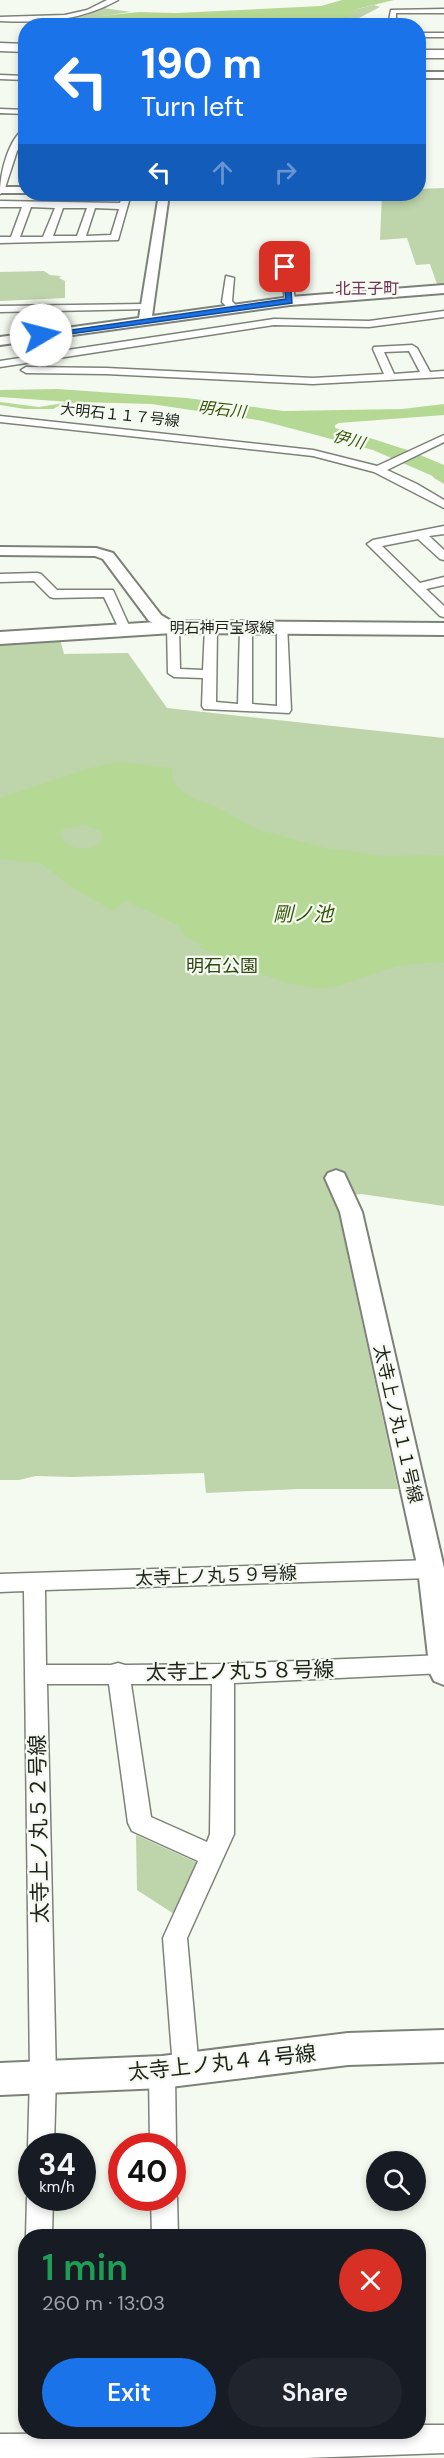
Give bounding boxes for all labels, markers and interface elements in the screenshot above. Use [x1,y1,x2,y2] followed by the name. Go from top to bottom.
[141,36,262,91] text: 190 m
[42,42,120,120] icon: left
[141,89,244,124] text: Turn left
[143,156,176,189] icon: left
[206,156,239,189] icon: ahead
[269,156,302,189] icon: right
[259,241,310,292] pin
[268,250,301,283] icon: arrive
[335,278,399,299] district label: 北王子町
[9,303,73,367] position arrow
[197,397,249,423] water label: 明石川
[59,399,181,431] street label: 大明石１１７号線
[331,425,369,454] water label: 伊川
[169,618,275,638] street label: 明石神戸宝塚線
[273,901,335,927] water label: 剛ノ池
[186,954,258,978] park label: 明石公園
[368,1342,428,1506] street label: 太寺上ノ丸１１号線
[135,1561,297,1591] street label: 太寺上ノ丸５９号線
[145,1655,335,1687] street label: 太寺上ノ丸５８号線
[23,1734,55,1924] street label: 太寺上ノ丸５２号線
[127,2039,317,2087] street label: 太寺上ノ丸４４号線
[108,2133,186,2211] speed limit sign: 40
[38,2145,76,2184] text: 34
[366,2151,426,2211] map controls
[366,2151,426,2211] button: search
[39,2177,75,2197] text: km/h
[42,2244,128,2291] text: 1 min
[339,2249,402,2312] button: close
[42,2290,165,2316] text: 260 m · 13:03
[42,2358,216,2427] button: Exit
[228,2358,402,2427] button: Share

